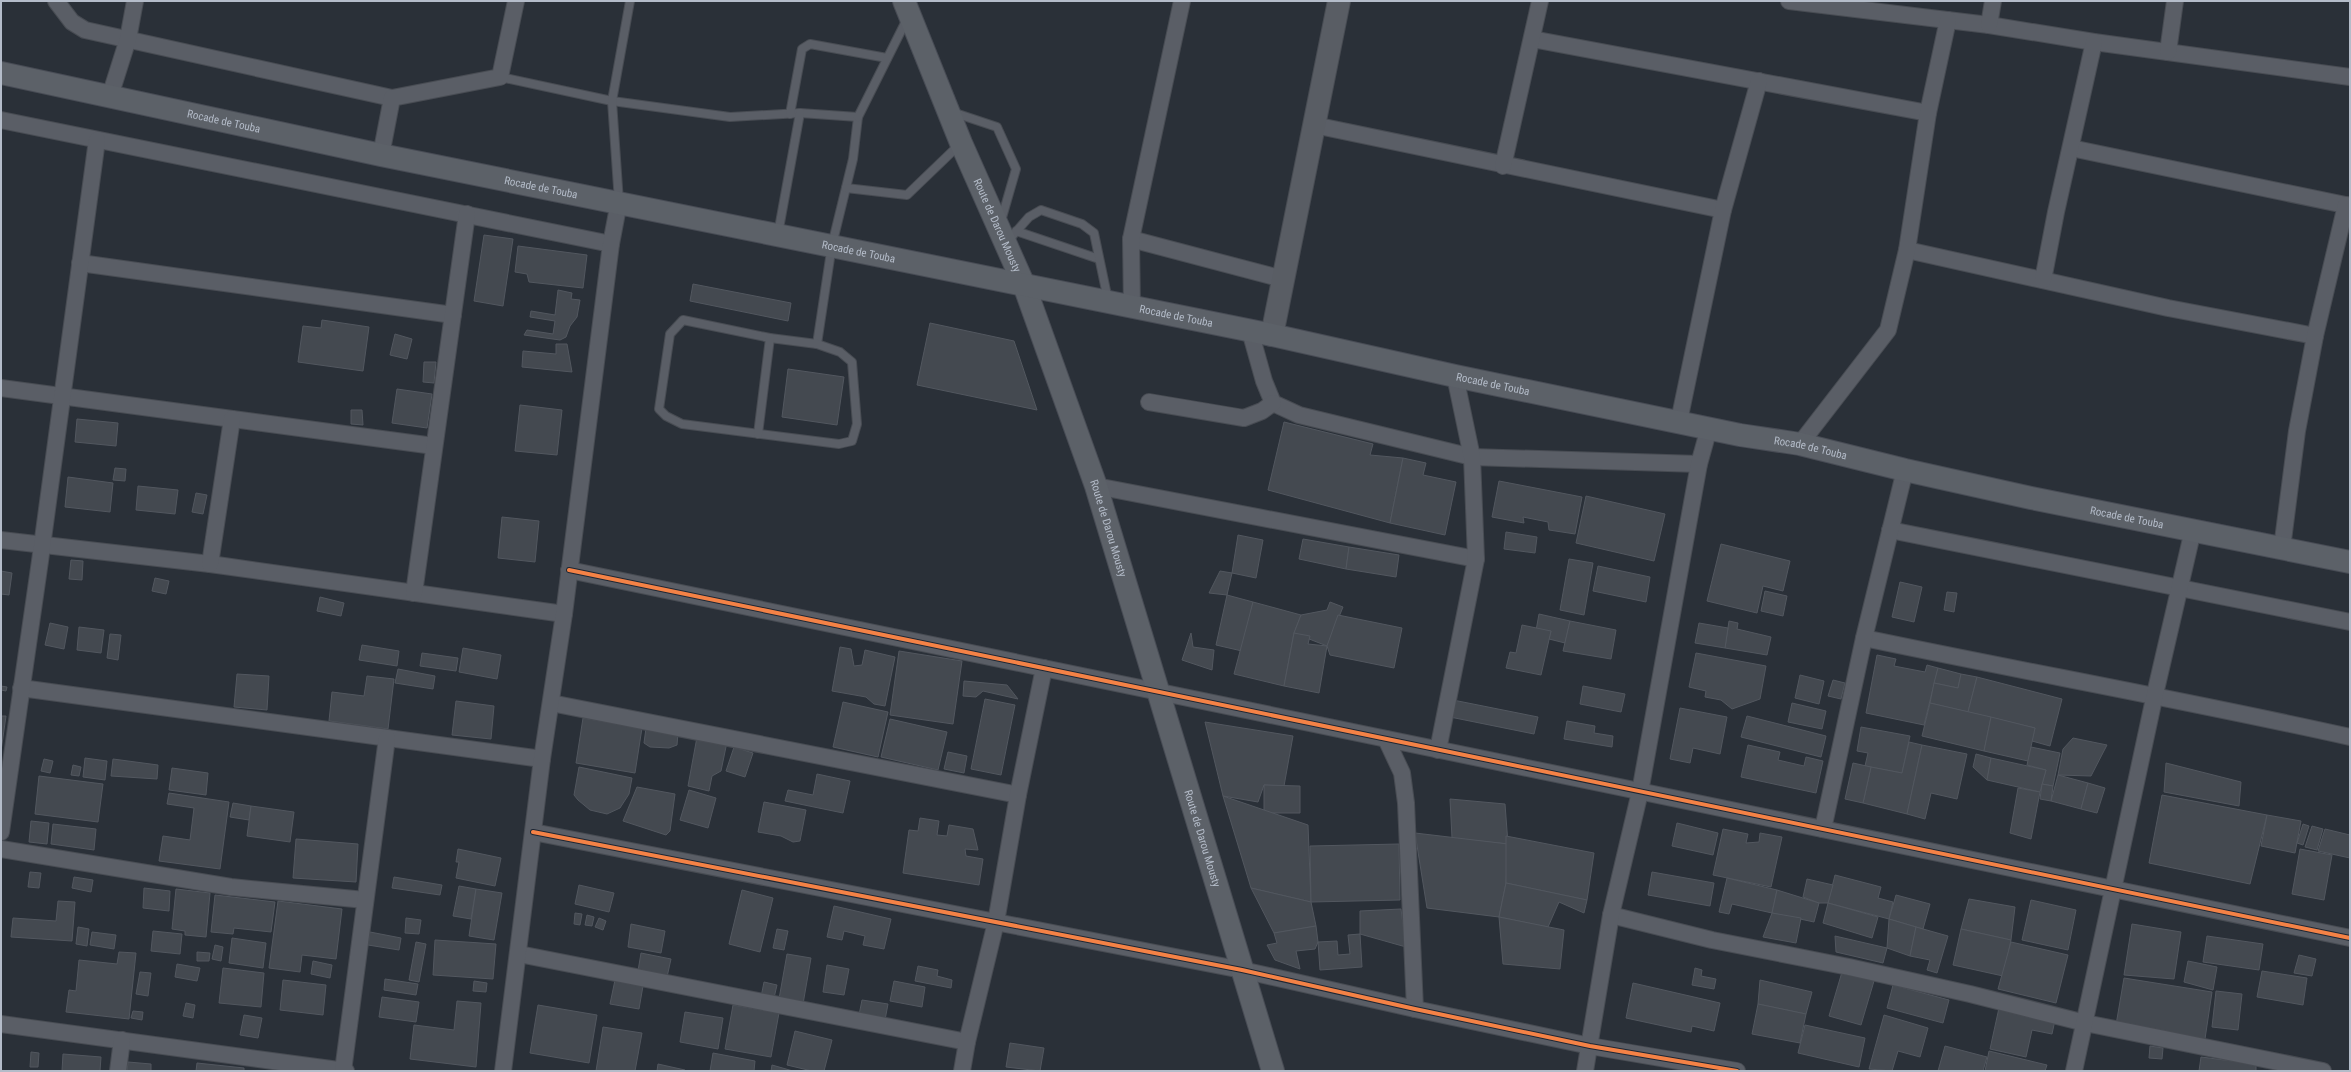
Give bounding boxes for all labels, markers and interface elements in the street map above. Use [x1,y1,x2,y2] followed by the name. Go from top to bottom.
[186,107,262,135] street label: Rocade de Touba
[503,174,579,201] street label: Rocade de Touba
[971,176,1024,274] street label: Route de Darou Mousty
[821,238,896,265] street label: Rocade de Touba
[1138,302,1214,329] street label: Rocade de Touba
[1455,370,1531,398] street label: Rocade de Touba
[1773,434,1848,462] street label: Rocade de Touba
[1088,478,1130,579] street label: Route de Darou Mousty
[2089,504,2165,531] street label: Rocade de Touba
[1182,788,1224,889] street label: Route de Darou Mousty

